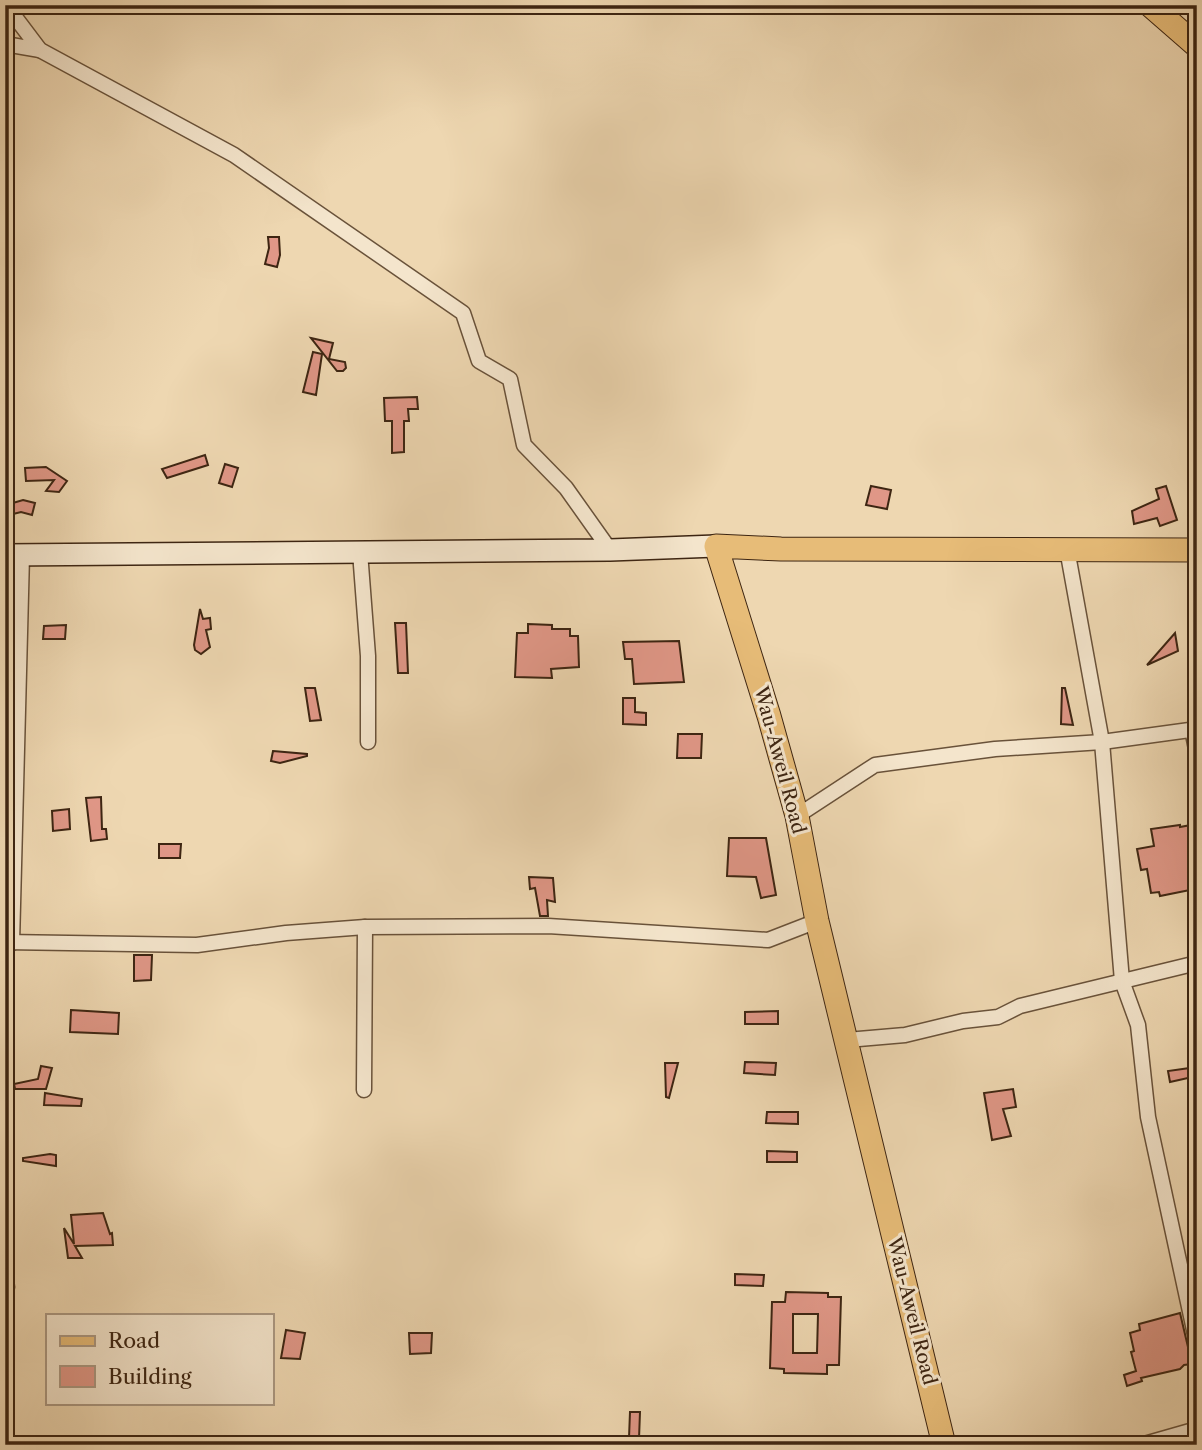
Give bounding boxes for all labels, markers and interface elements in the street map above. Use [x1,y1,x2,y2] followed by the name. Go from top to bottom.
[749,683,811,837] street label: Wau-Aweil Road
[882,1234,942,1388] street label: Wau-Aweil Road
[46,1314,273,1404] legend
[108,1328,160,1353] text: Road
[108,1364,193,1389] text: Building

